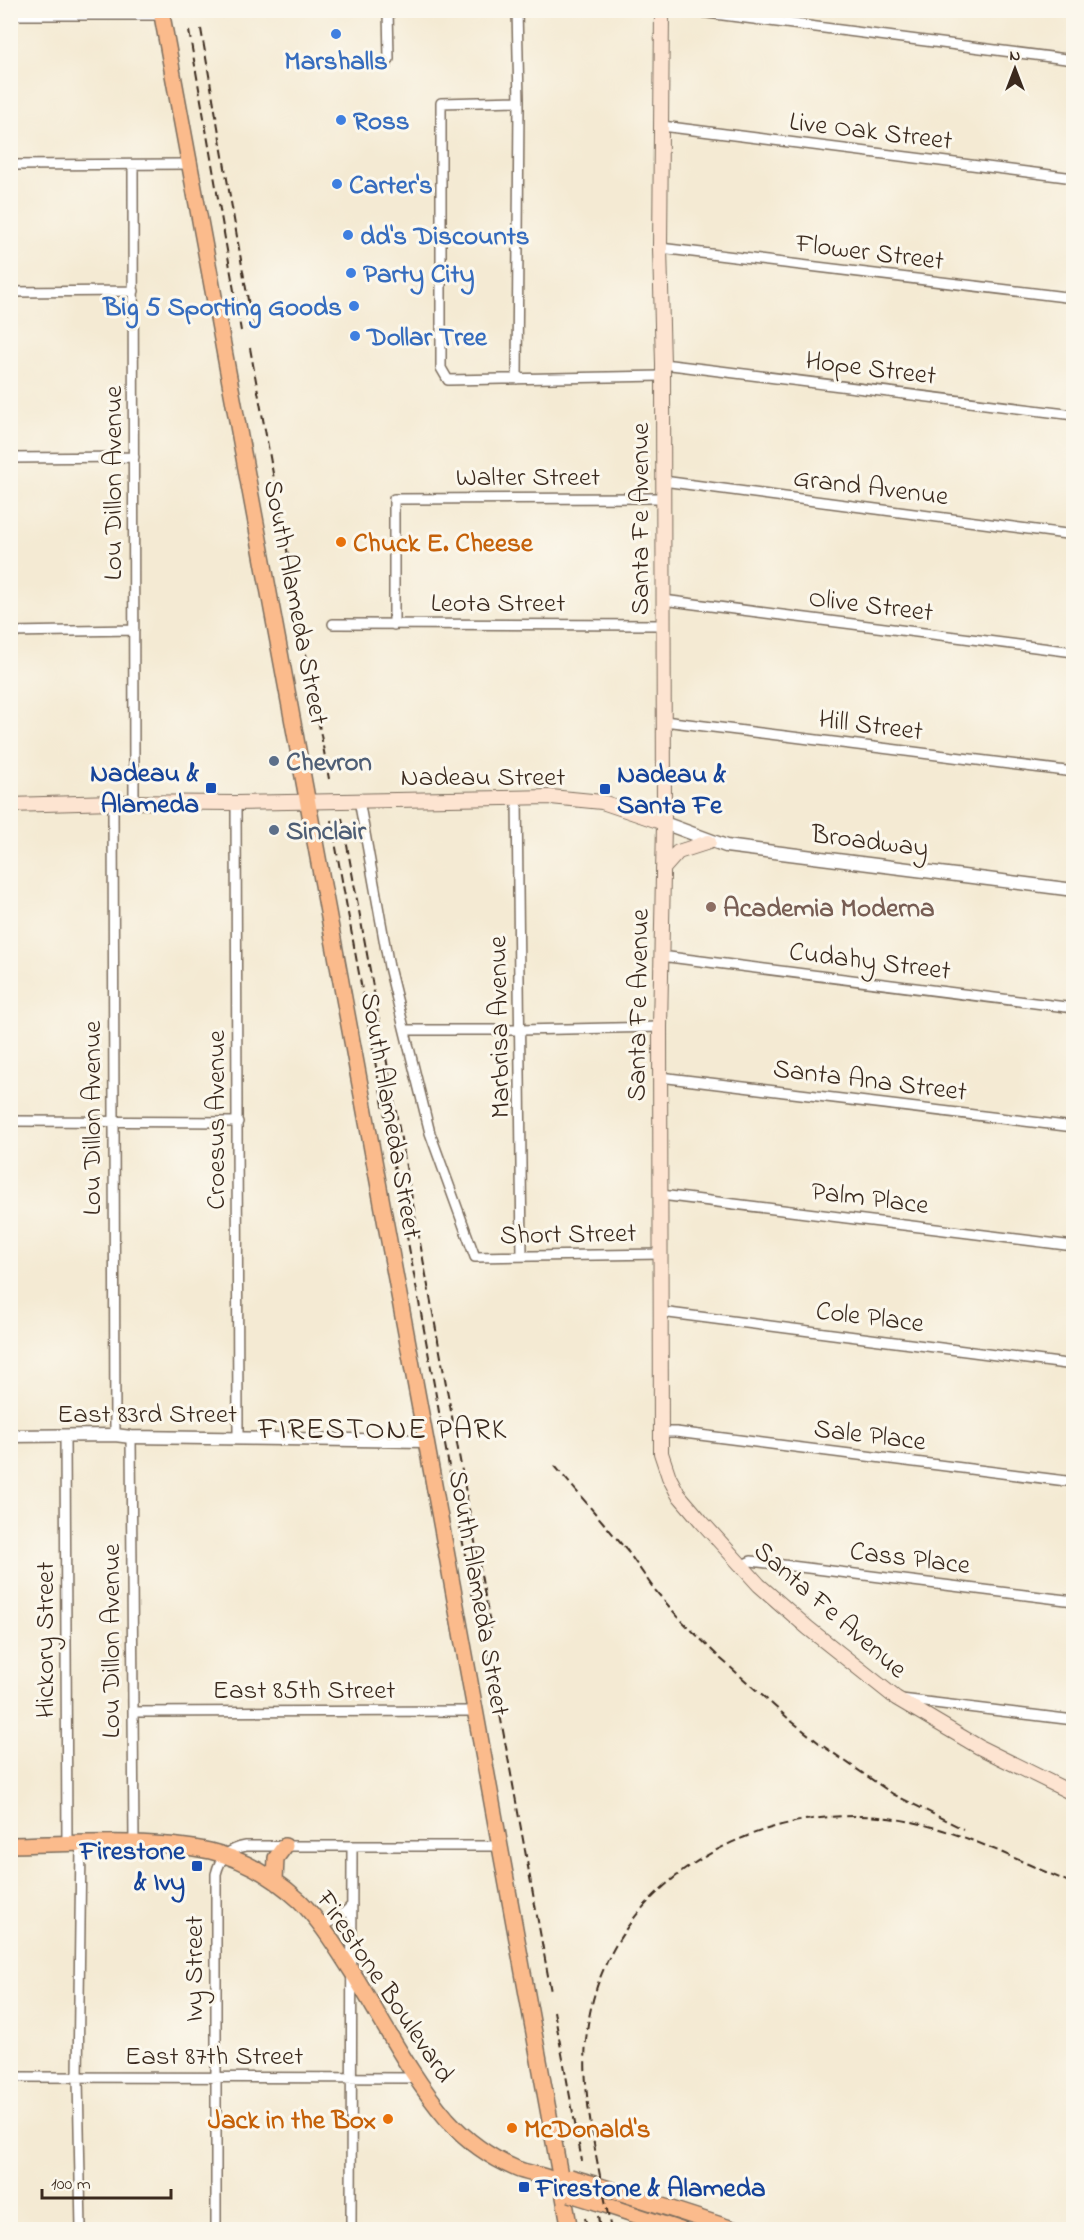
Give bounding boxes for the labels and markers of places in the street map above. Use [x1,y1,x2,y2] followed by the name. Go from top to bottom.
[329,27,343,41] marker: Marshalls
[284,43,388,82] place label: Marshalls
[353,103,409,142] place label: Ross
[334,113,348,127] marker: Ross
[349,167,433,206] place label: Carter's
[330,177,344,191] marker: Carter's
[360,218,530,257] place label: dd's Discounts
[341,228,355,242] marker: dd's Discounts
[363,256,475,295] place label: Party City
[344,266,358,280] marker: Party City
[101,289,342,329] place label: Big 5 Sporting Goods
[347,299,361,313] marker: Big 5 Sporting Goods
[365,319,488,358] place label: Dollar Tree
[348,329,362,343] marker: Dollar Tree
[353,525,534,564] place label: Chuck E. Cheese
[334,535,348,549] marker: Chuck E. Cheese
[286,744,372,783] place label: Chevron
[267,754,281,768] marker: Chevron
[90,755,200,825] place label: Nadeau & Alameda
[617,756,727,826] place label: Nadeau & Santa Fe
[204,781,218,795] marker: Nadeau & Alameda
[598,782,612,796] marker: Nadeau & Santa Fe
[286,813,366,852] place label: Sinclair
[267,823,281,837] marker: Sinclair
[723,890,935,929] place label: Academia Moderna
[704,900,718,914] marker: Academia Moderna
[78,1833,186,1903] place label: Firestone & Ivy
[190,1859,204,1873] marker: Firestone & Ivy
[208,2102,376,2141] place label: Jack in the Box
[524,2111,650,2150] place label: McDonald's
[381,2112,395,2126] marker: Jack in the Box
[505,2121,519,2135] marker: McDonald's
[534,2170,765,2209] place label: Firestone & Alameda
[517,2180,531,2194] marker: Firestone & Alameda

